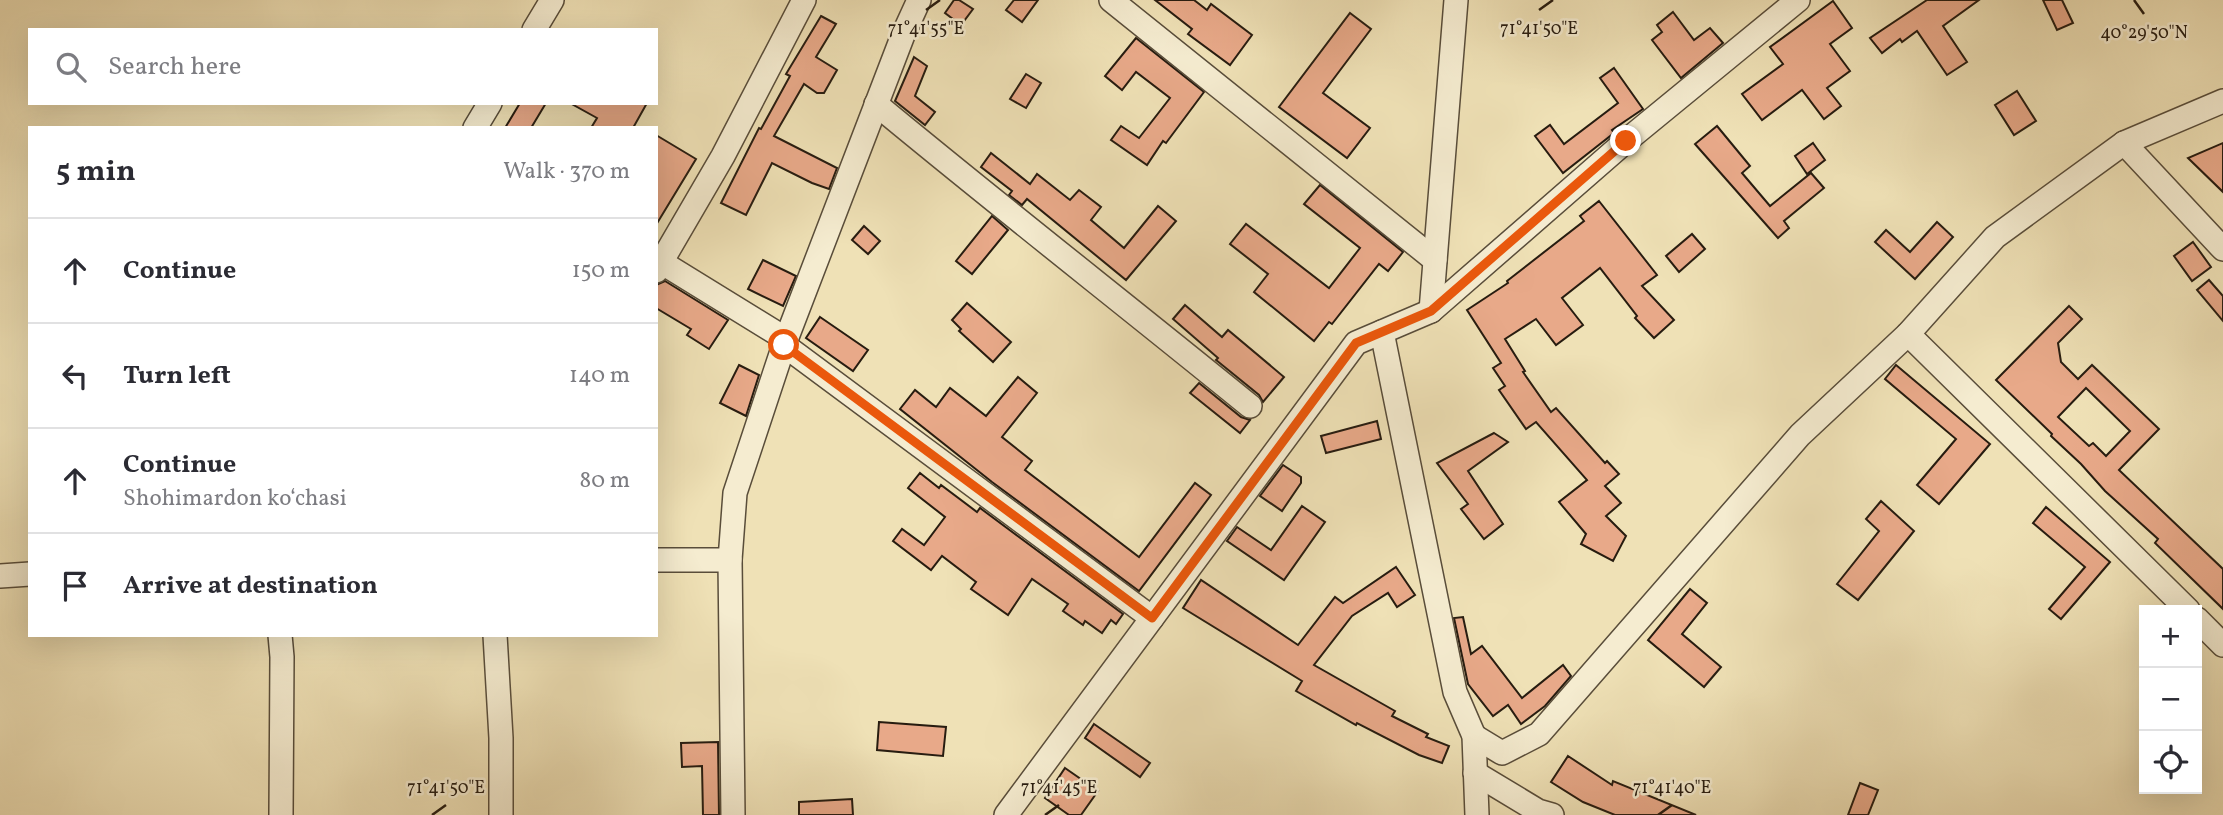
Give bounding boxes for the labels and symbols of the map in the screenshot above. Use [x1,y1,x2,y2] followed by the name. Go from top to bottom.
[888,17,964,42] text: 71°41'55"E
[1500,17,1578,42] text: 71°41'50"E
[2100,21,2188,46] text: 40°29'50"N
[1610,125,1641,156] route end
[768,329,799,360] route start
[407,776,485,801] text: 71°41'50"E
[1021,776,1098,801] text: 71°41'45"E
[1633,776,1712,801] text: 71°41'40"E

